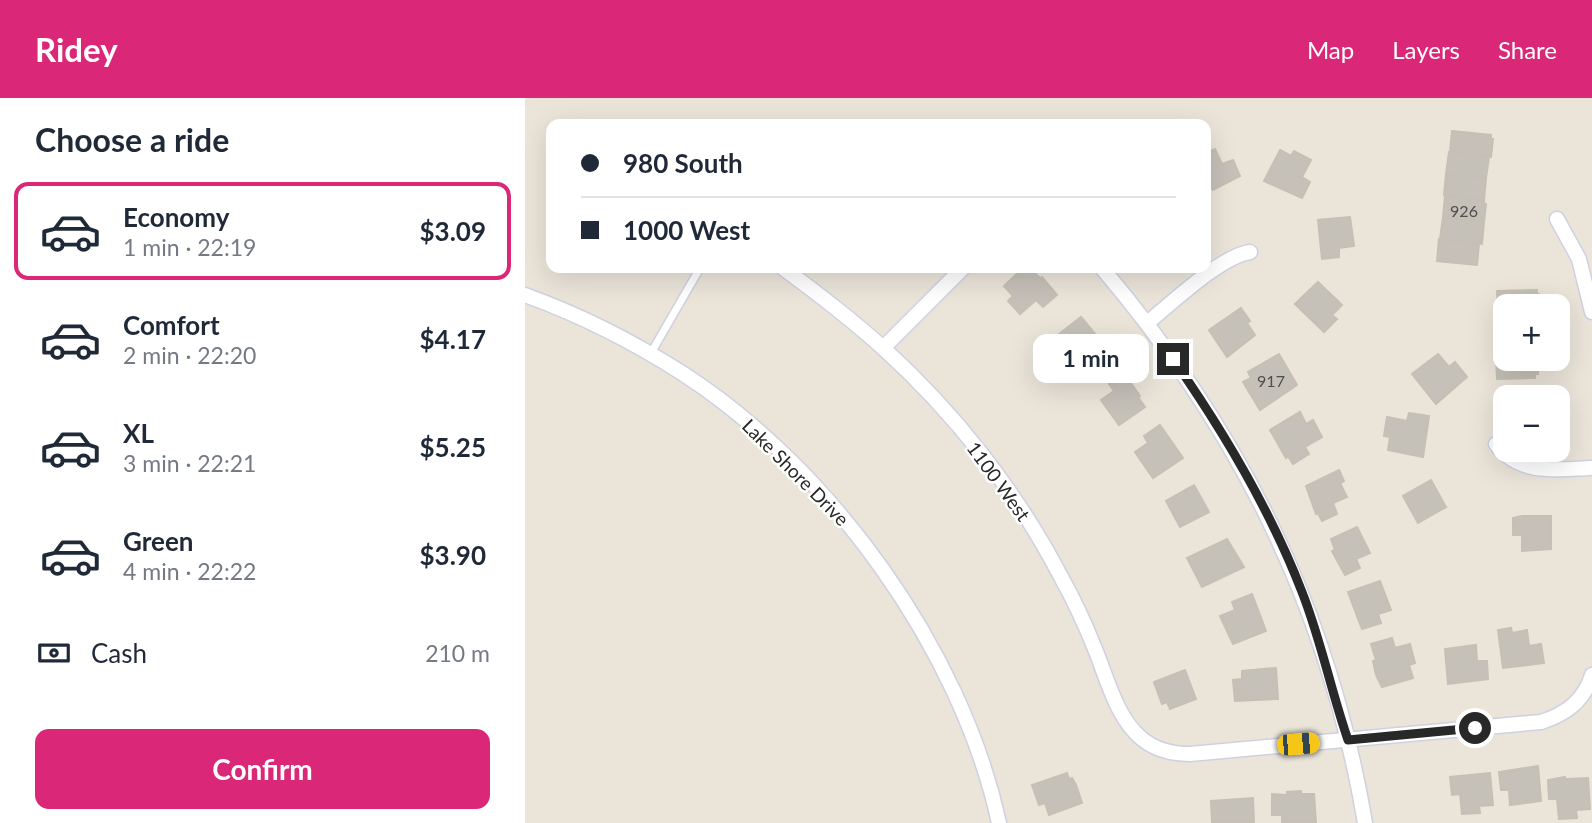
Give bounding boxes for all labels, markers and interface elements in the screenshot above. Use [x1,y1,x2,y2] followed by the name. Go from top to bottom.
[35,29,118,69] text: Ridey
[1307,35,1354,64] text: Map
[1392,35,1460,64] text: Layers
[1498,35,1557,64] text: Share
[35,120,229,159] text: Choose a ride
[623,147,743,179] text: 980 South
[39,200,102,263] icon: car
[123,201,229,233] text: Economy
[1450,201,1478,220] house number: 926
[623,214,750,246] text: 1000 West
[420,215,486,247] text: $3.09
[123,233,256,261] text: 1 min · 22:19
[1493,294,1570,462] map controls
[1493,294,1570,371] button: +
[39,308,102,371] icon: car
[123,309,220,341] text: Comfort
[420,323,486,355] text: $4.17
[1033,334,1149,384] callout: 1 min
[123,341,256,369] text: 2 min · 22:20
[1157,343,1189,375] route end
[1062,344,1120,372] text: 1 min
[1257,371,1285,390] house number: 917
[1493,385,1570,462] button: −
[738,414,854,530] street label: Lake Shore Drive
[39,416,102,479] icon: car
[123,417,154,449] text: XL
[420,431,486,463] text: $5.25
[963,437,1036,525] street label: 1100 West
[123,449,256,477] text: 3 min · 22:21
[39,524,102,587] icon: car
[123,525,193,557] text: Green
[420,539,486,571] text: $3.90
[123,557,256,585] text: 4 min · 22:22
[35,634,73,672] icon: cash
[91,637,147,669] text: Cash
[425,639,490,667] text: 210 m
[1459,712,1491,744] route start
[35,729,490,809] button: Confirm
[1277,732,1320,756] car

